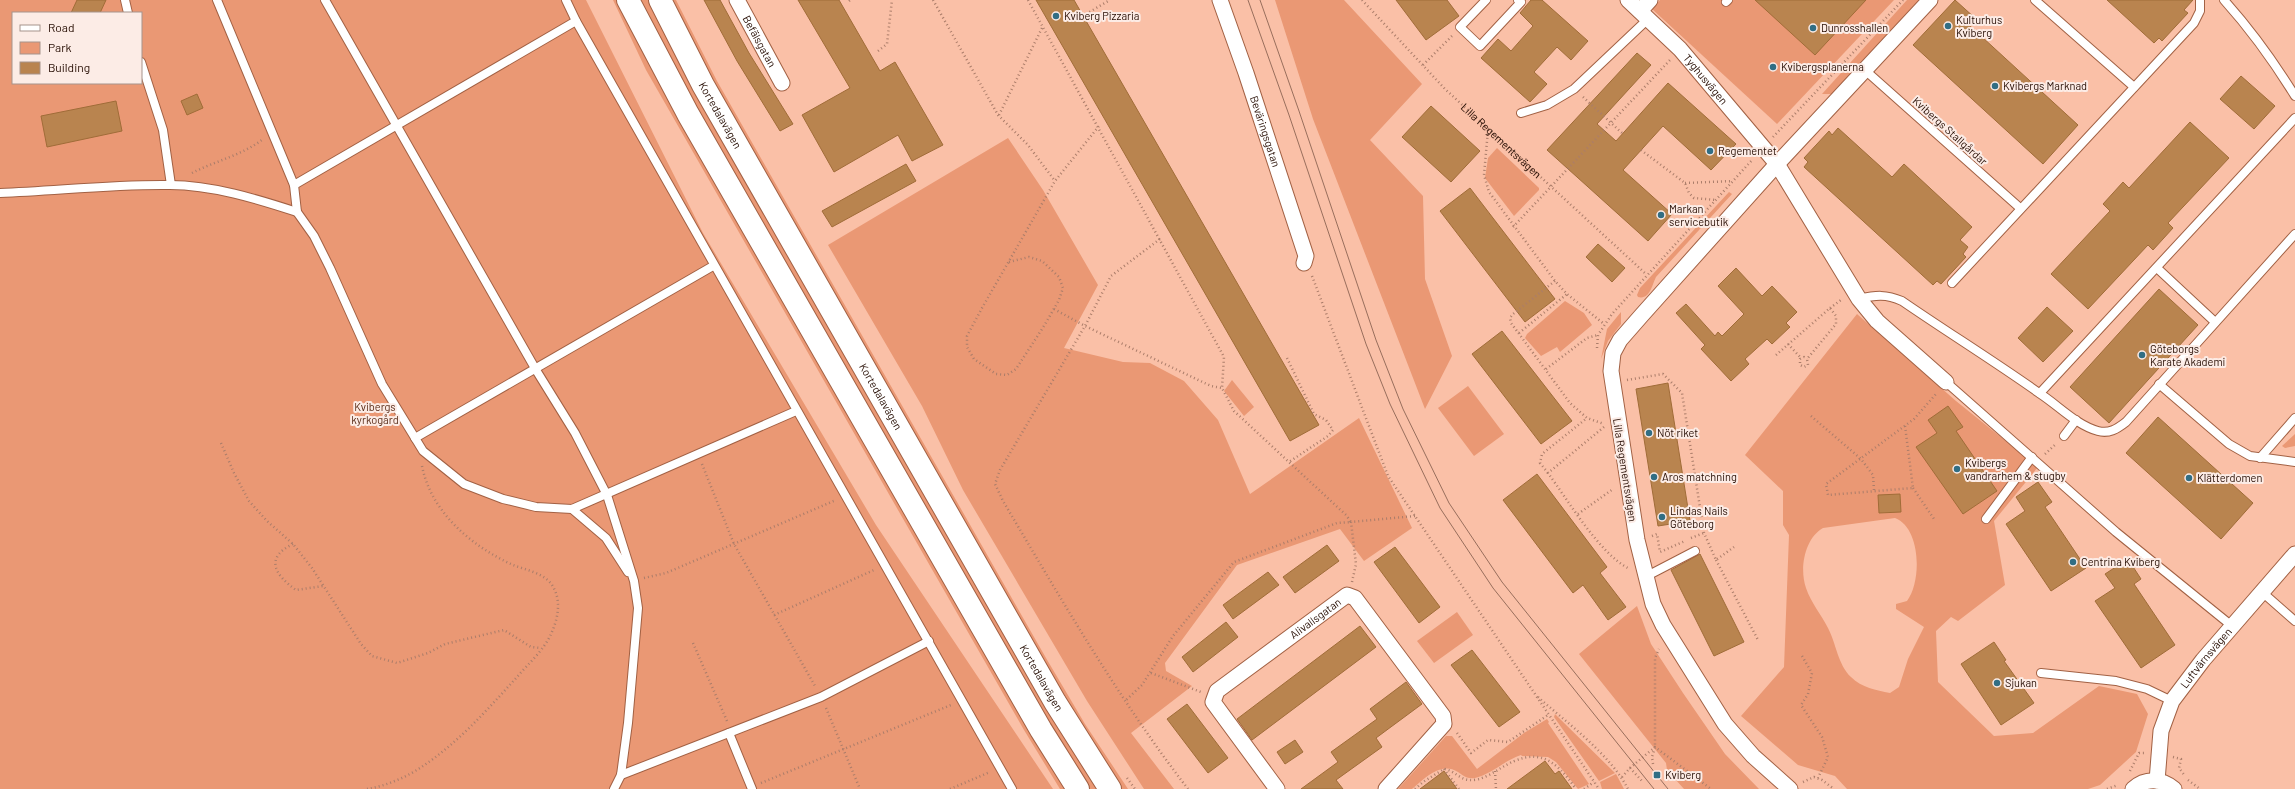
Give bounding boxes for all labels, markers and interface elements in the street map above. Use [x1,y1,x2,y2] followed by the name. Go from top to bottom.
[1064,9,1139,22] place label: Kviberg Pizzaria
[1051,11,1061,21] marker: Kviberg Pizzaria
[12,12,142,84] legend
[741,13,779,69] street label: Befälsgatan
[1956,13,2002,39] place label: Kulturhus Kviberg
[48,20,75,34] text: Road
[1821,21,1888,34] place label: Dunrosshallen
[1943,21,1953,31] marker: Kulturhus Kviberg
[1808,23,1818,33] marker: Dunrosshallen
[48,40,72,54] text: Park
[1681,51,1731,107] street label: Tyghusvägen
[48,60,90,74] text: Building
[1781,60,1864,73] place label: Kvibergsplanerna
[1768,62,1778,72] marker: Kvibergsplanerna
[697,79,745,151] street label: Kortedalavägen
[2003,79,2087,92] place label: Kvibergs Marknad
[1990,81,2000,91] marker: Kvibergs Marknad
[1248,94,1283,169] street label: Beväringsgatan
[1910,94,1990,167] street label: Kvibergs Stallgårdar
[1459,100,1544,181] street label: Lilla Regementsvägen
[1718,144,1777,157] place label: Regementet
[1705,146,1715,156] marker: Regementet
[1669,202,1729,228] place label: Markan servicebutik
[1656,210,1666,220] marker: Markan servicebutik
[2150,342,2225,368] place label: Göteborgs Karate Akademi
[2137,350,2147,360] marker: Göteborgs Karate Akademi
[857,361,905,432] street label: Kortedalavägen
[351,400,399,426] park label: Kvibergs kyrkogård
[1611,417,1640,523] street label: Lilla Regementsvägen
[1657,426,1698,439] place label: Nöt riket
[1644,428,1654,438] marker: Nöt riket
[1965,456,2066,482] place label: Kvibergs vandrarhem & stugby
[1952,464,1962,474] marker: Kvibergs vandrarhem & stugby
[1662,470,1737,483] place label: Aros matchning
[2197,471,2262,484] place label: Klätterdomen
[1649,472,1659,482] marker: Aros matchning
[2184,473,2194,483] marker: Klätterdomen
[1670,504,1728,530] place label: Lindas Nails Göteborg
[1657,512,1667,522] marker: Lindas Nails Göteborg
[2081,555,2160,568] place label: Centrina Kviberg
[2068,557,2078,567] marker: Centrina Kviberg
[1287,595,1343,641] street label: Alivallsgatan
[2177,625,2234,690] street label: Luftvärnsvägen
[1018,642,1066,713] street label: Kortedalavägen
[2005,676,2037,689] place label: Sjukan
[1992,678,2002,688] marker: Sjukan
[1665,768,1701,781] place label: Kviberg
[1652,770,1662,780] marker: Kviberg

